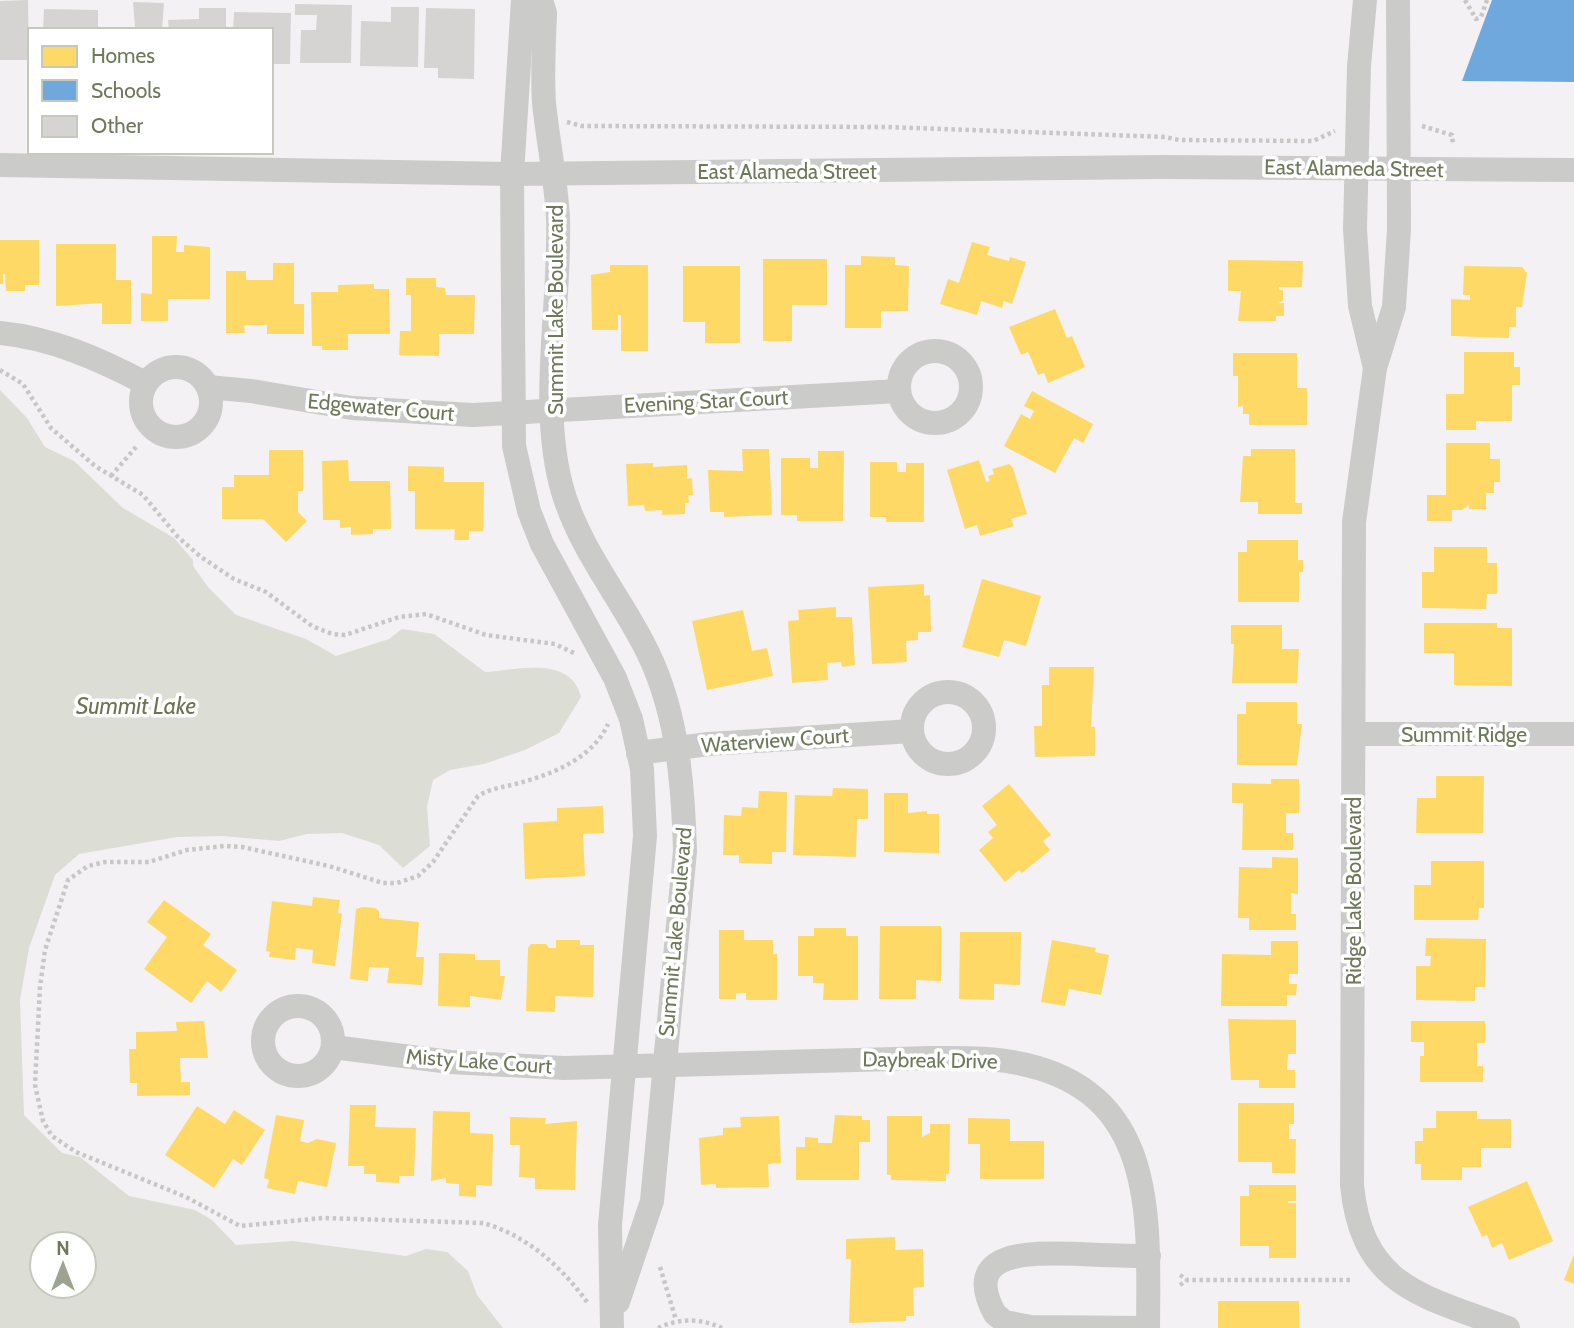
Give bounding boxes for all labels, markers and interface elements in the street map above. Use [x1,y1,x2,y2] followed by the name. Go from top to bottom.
[28,28,273,154] legend
[91,43,155,68] text: Homes
[91,78,161,103] text: Schools
[91,113,143,138] text: Other
[1264,154,1444,182] street label: East Alameda Street
[697,159,877,184] street label: East Alameda Street
[543,205,568,415] street label: Summit Lake Boulevard
[623,384,789,418] street label: Evening Star Court
[307,388,455,426] street label: Edgewater Court
[76,692,196,720] water label: Summit Lake
[700,722,850,758] street label: Waterview Court
[1401,722,1527,747] street label: Summit Ridge
[1341,797,1366,985] street label: Ridge Lake Boulevard
[653,826,697,1038] street label: Summit Lake Boulevard
[405,1043,553,1079] street label: Misty Lake Court
[862,1046,998,1074] street label: Daybreak Drive
[28,1230,98,1300] north arrow
[56,1237,70,1260] text: N

